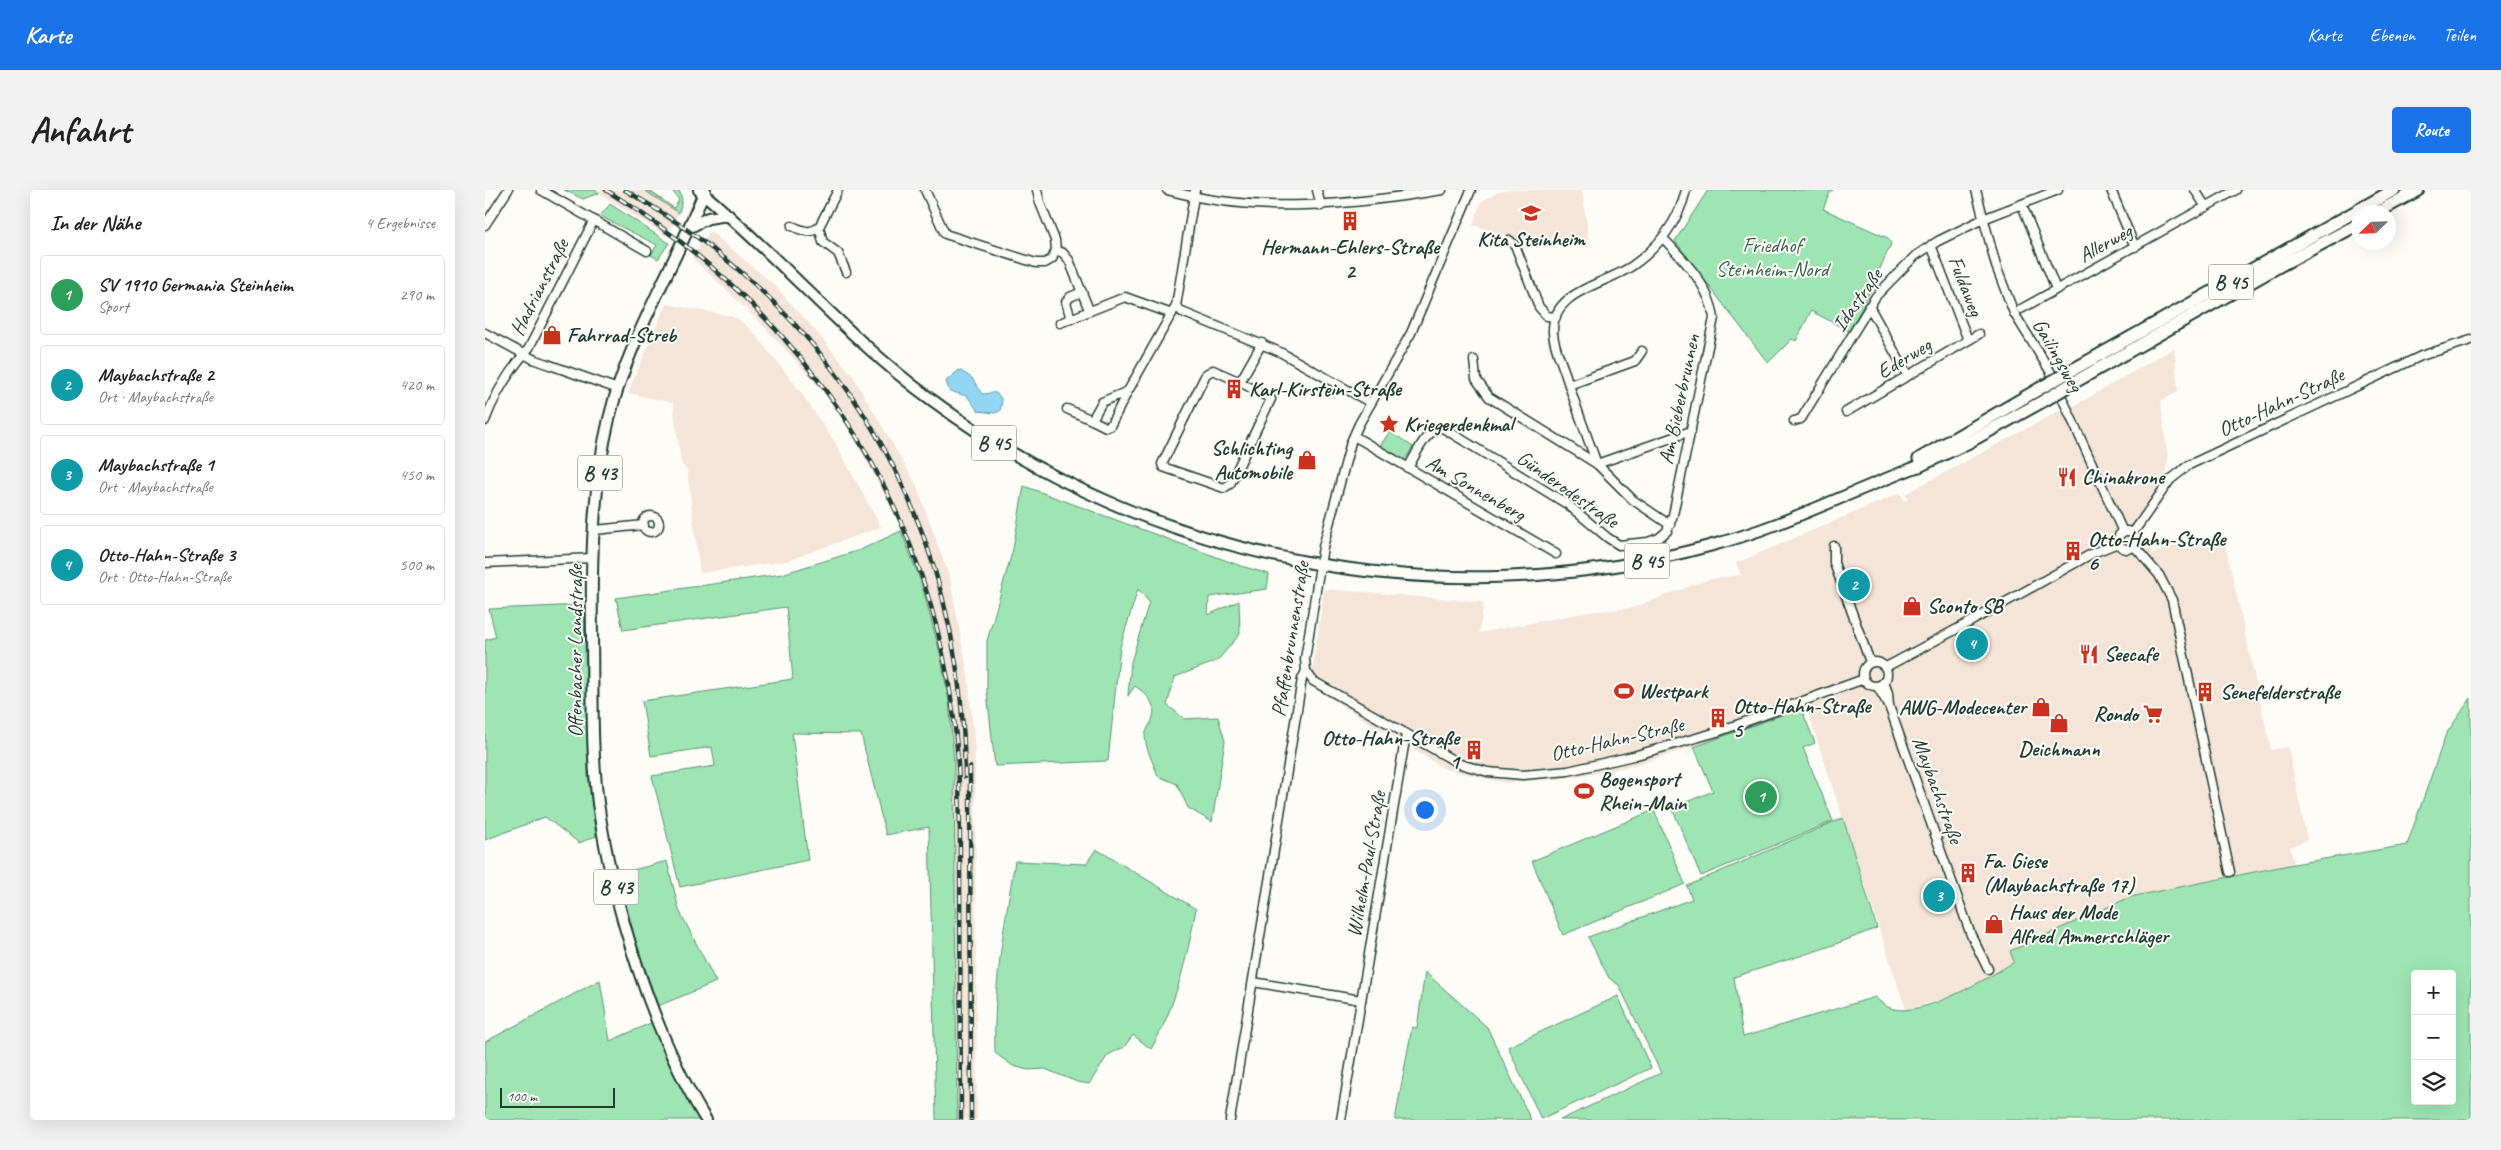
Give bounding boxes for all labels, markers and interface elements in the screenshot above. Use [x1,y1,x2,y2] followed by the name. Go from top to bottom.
[25,20,72,50] text: Karte
[2307,24,2342,46] text: Karte
[2370,24,2415,46] text: Ebenen
[2443,24,2476,46] text: Teilen
[2392,107,2471,153] button: Route
[30,108,130,153] text: Anfahrt
[1520,202,1542,224] school or university icon: Kita Steinheim
[2351,205,2396,250] north arrow
[50,210,140,236] text: In der Nähe
[1339,210,1361,232] building icon: Hermann-Ehlers-Straße 2
[366,213,435,233] text: 4 Ergebnisse
[2074,217,2138,268] street label: Allerweg
[1477,226,1586,252] place label: Kita Steinheim
[504,232,575,340] street label: Hadrianstraße
[1716,232,1832,282] park label: Friedhof Steinheim-Nord
[1261,234,1441,284] place label: Hermann-Ehlers-Straße 2
[1943,252,1990,321] street label: Fuldaweg
[1826,262,1889,336] street label: Idastraße
[2209,264,2253,300] road number: B 45
[98,273,293,297] text: SV 1910 Germania Steinheim
[63,285,71,305] text: 1
[400,285,434,305] text: 290 m
[98,297,129,317] text: Sport
[2027,314,2090,397] street label: Gailingsweg
[567,322,678,348] place label: Fahrrad-Streb
[541,324,563,346] shop icon: Fahrrad-Streb
[1653,331,1706,466] street label: Am Bieberbrunnen
[1872,331,1937,384] street label: Ederweg
[2214,361,2350,442] street label: Otto-Hahn-Straße
[98,363,214,387] text: Maybachstraße 2
[63,375,71,395] text: 2
[400,375,434,395] text: 420 m
[1249,376,1403,402] place label: Karl-Kirstein-Straße
[1223,378,1245,400] building icon: Karl-Kirstein-Straße
[98,387,213,407] text: Ort · Maybachstraße
[1404,411,1517,437] place label: Kriegerdenkmal
[1378,413,1400,435] place icon: Kriegerdenkmal
[971,426,1017,460] road number: B 45
[1211,435,1294,485] place label: Schlichting Automobile
[1512,444,1626,535] street label: Günderodestraße
[1296,449,1318,471] shop icon: Schlichting Automobile
[1421,449,1532,528] street label: Am Sonnenberg
[98,453,214,477] text: Maybachstraße 1
[577,456,623,490] road number: B 43
[2082,464,2166,490] place label: Chinakrone
[63,465,71,485] text: 3
[400,465,434,485] text: 450 m
[2056,466,2078,488] restaurant icon: Chinakrone
[98,477,213,497] text: Ort · Maybachstraße
[2088,526,2227,576] place label: Otto-Hahn-Straße 6
[2062,540,2084,562] building icon: Otto-Hahn-Straße 6
[98,543,235,567] text: Otto-Hahn-Straße 3
[1625,544,1669,578] road number: B 45
[63,555,71,575] text: 4
[400,555,434,575] text: 500 m
[1265,557,1315,718] street label: Pfaffenbrunnenstraße
[562,562,588,737] street label: Offenbacher Landstraße
[1838,566,1870,604] pin: 2
[98,567,231,587] text: Ort · Otto-Hahn-Straße
[1927,593,2005,619] place label: Sconto SB
[1901,595,1923,617] shop icon: Sconto SB
[1956,625,1988,663] pin: 4
[2104,641,2160,667] place label: Seecafe
[2078,643,2100,665] restaurant icon: Seecafe
[1639,678,1710,704] place label: Westpark
[2220,679,2342,705] place label: Senefelderstraße
[1613,680,1635,702] sports icon: Westpark
[2194,681,2216,703] building icon: Senefelderstraße
[1733,693,1872,743] place label: Otto-Hahn-Straße 5
[1899,694,2028,720] place label: AWG-Modecenter
[2030,696,2052,718] shop icon: AWG-Modecenter
[2094,701,2140,727] place label: Rondo
[2142,703,2164,725] supermarket icon: Rondo
[1707,707,1729,729] building icon: Otto-Hahn-Straße 5
[1548,711,1688,767] street label: Otto-Hahn-Straße
[2048,712,2070,734] shop icon: Deichmann
[1322,725,1462,775] place label: Otto-Hahn-Straße 1
[1907,733,1970,849] street label: Maybachstraße
[2018,736,2100,762] place label: Deichmann
[1463,739,1485,761] building icon: Otto-Hahn-Straße 1
[1599,766,1688,816] place label: Bogensport Rhein-Main
[1745,778,1777,816] pin: 1
[1573,780,1595,802] sports icon: Bogensport Rhein-Main
[1340,787,1392,939] street label: Wilhelm-Paul-Straße
[1412,797,1438,823] your location
[1983,848,2136,898] place label: Fa. Giese (Maybachstraße 17)
[1957,862,1979,884] building icon: Fa. Giese (Maybachstraße 17)
[593,870,639,904] road number: B 43
[1923,877,1955,915] pin: 3
[2009,899,2171,949] place label: Haus der Mode Alfred Ammerschläger
[1983,913,2005,935] shop icon: Haus der Mode Alfred Ammerschläger
[2411,970,2456,1105] map controls
[2411,970,2456,1015] button: +
[2411,1015,2456,1060] button: −
[2411,1060,2456,1105] button: layers
[500,1085,615,1108] scale bar
[507,1088,537,1105] text: 100 m

